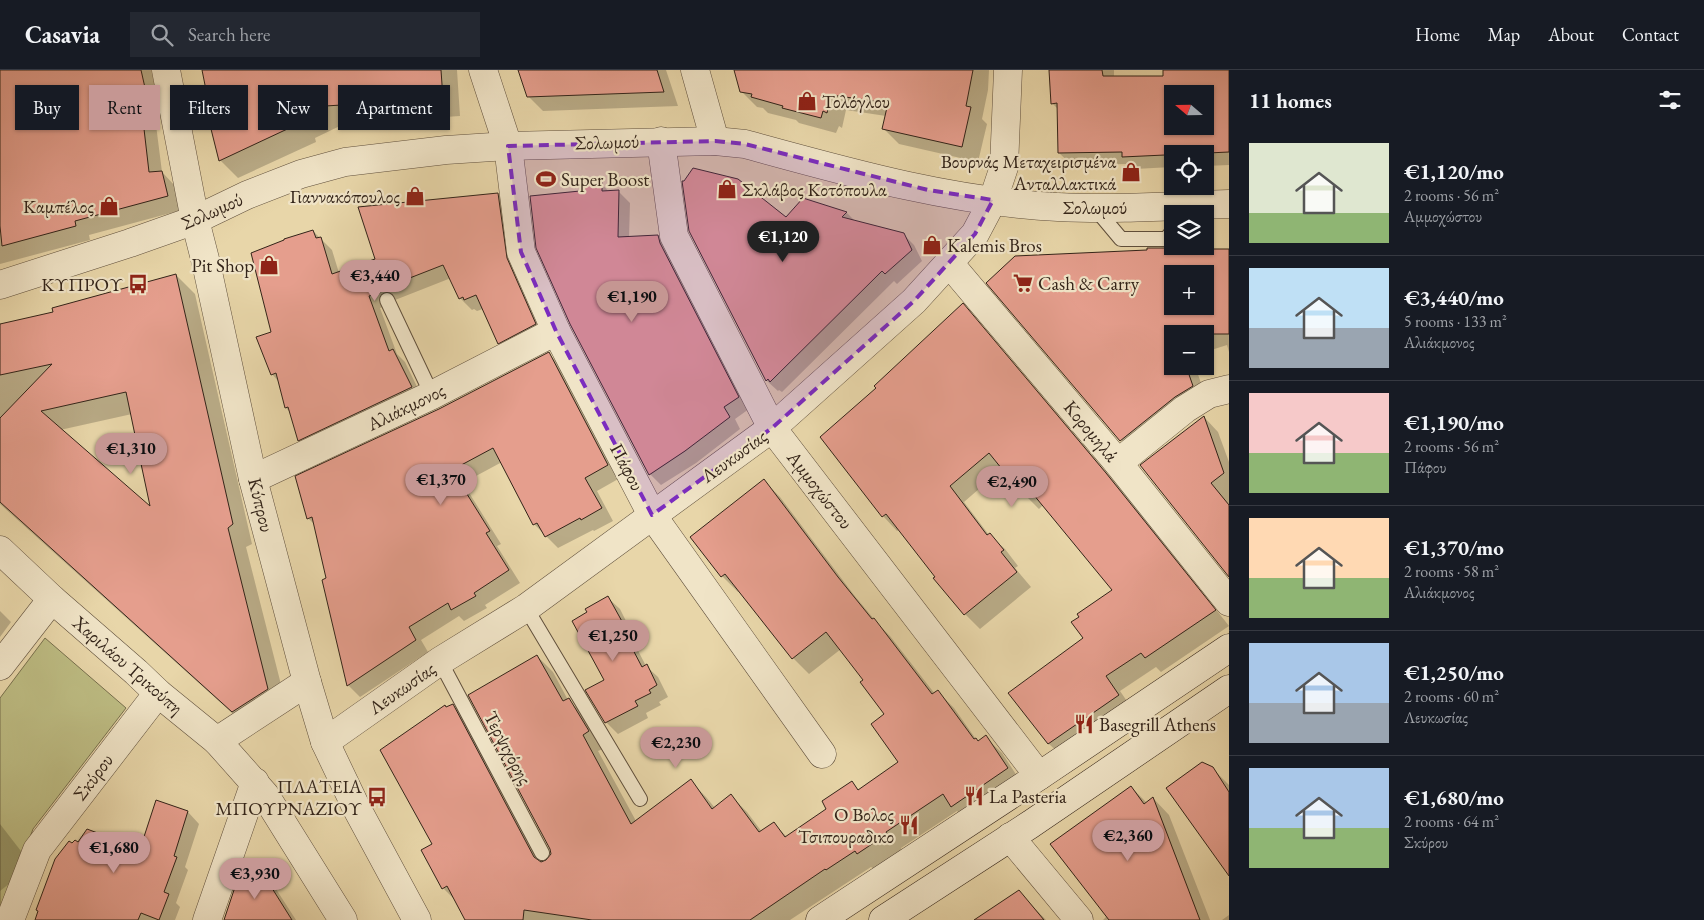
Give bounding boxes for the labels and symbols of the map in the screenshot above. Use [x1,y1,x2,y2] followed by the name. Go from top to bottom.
[1164,85,1214,135] north arrow
[822,89,890,114] place label: Τολόγλου
[796,90,818,112] shop icon: Τολόγλου
[574,128,640,156] street label: Σολωμού
[941,149,1116,196] place label: Βουρνάς Μεταχειρισμένα Ανταλλακτικά
[1120,161,1142,183] shop icon: Βουρνάς Μεταχειρισμένα Ανταλλακτικά
[561,167,649,192] place label: Super Boost
[535,168,557,190] sports icon: Super Boost
[742,177,887,202] place label: Σκλάβος Κοτόπουλα
[716,178,738,200] shop icon: Σκλάβος Κοτόπουλα
[290,184,400,209] place label: Γιαννακόπουλος
[404,185,426,207] shop icon: Γιαννακόπουλος
[177,186,247,236] street label: Σολωμού
[23,194,94,219] place label: Καμπέλος
[98,195,120,217] shop icon: Καμπέλος
[1063,195,1127,220] street label: Σολωμού
[742,220,824,263] pin: €1,120
[947,233,1042,258] place label: Kalemis Bros
[921,234,943,256] shop icon: Kalemis Bros
[191,253,254,278] place label: Pit Shop
[258,254,280,276] shop icon: Pit Shop
[334,260,416,302] pin: €3,440
[1038,271,1140,296] place label: Cash & Carry
[41,272,123,297] place label: ΚΥΠΡΟΥ
[1012,272,1034,294] supermarket icon: Cash & Carry
[127,273,149,295] bus stop icon: ΚΥΠΡΟΥ
[591,280,673,323] pin: €1,190
[362,377,449,437] street label: Αλιάκμονος
[1058,395,1124,467] street label: Κορομηλά
[695,424,772,489] street label: Λευκωσίας
[90,432,172,475] pin: €1,310
[604,439,650,495] street label: Πάφου
[781,445,858,534] street label: Αμμοχώστου
[400,464,482,506] pin: €1,370
[971,466,1053,508] pin: €2,490
[242,475,280,535] street label: Κύπρου
[67,609,189,720] street label: Χαριλάου Τρικούπη
[572,620,654,662] pin: €1,250
[363,656,440,721] street label: Λευκωσίας
[478,707,538,789] street label: Τερψιχόρης
[1099,712,1216,737] place label: Basegrill Athens
[1073,713,1095,735] restaurant icon: Basegrill Athens
[635,726,717,769] pin: €2,230
[67,748,119,806] street label: Σκύρου
[215,774,363,821] place label: ΠΛΑΤΕΙΑ ΜΠΟΥΡΝΑΖΙΟΥ
[989,784,1067,809] place label: La Pasteria
[963,785,985,807] restaurant icon: La Pasteria
[366,786,388,808] bus stop icon: ΠΛΑΤΕΙΑ ΜΠΟΥΡΝΑΖΙΟΥ
[798,802,894,849] place label: Ο Βολος Τσιπουραδικο
[898,814,920,836] restaurant icon: Ο Βολος Τσιπουραδικο
[1087,820,1169,862] pin: €2,360
[73,832,155,874] pin: €1,680
[214,858,296,900] pin: €3,930

